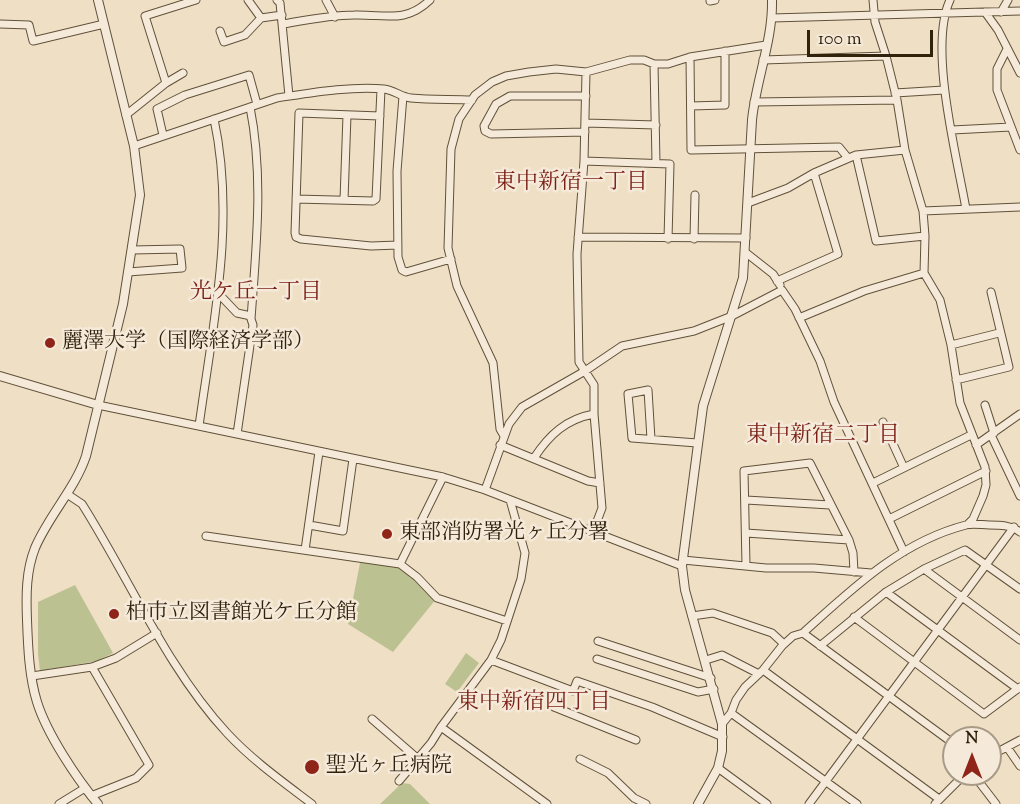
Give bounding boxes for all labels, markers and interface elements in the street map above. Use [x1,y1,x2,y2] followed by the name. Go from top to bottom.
[810,18,936,56] scale bar
[818,27,862,53] text: 100 m
[494,171,648,197] district label: 東中新宿一丁目
[190,281,322,307] district label: 光ケ丘一丁目
[62,330,314,356] place label: 麗澤大学（国際経済学部）
[43,336,57,350] marker: 麗澤大学（国際経済学部）
[746,424,900,450] district label: 東中新宿二丁目
[399,521,609,547] place label: 東部消防署光ヶ丘分署
[380,527,394,541] marker: 東部消防署光ヶ丘分署
[126,601,357,627] place label: 柏市立図書館光ケ丘分館
[107,607,121,621] marker: 柏市立図書館光ケ丘分館
[457,691,611,717] district label: 東中新宿四丁目
[942,726,1002,786] north arrow
[966,728,978,751] text: N
[326,754,452,780] place label: 聖光ヶ丘病院
[303,758,321,776] marker: 聖光ヶ丘病院

